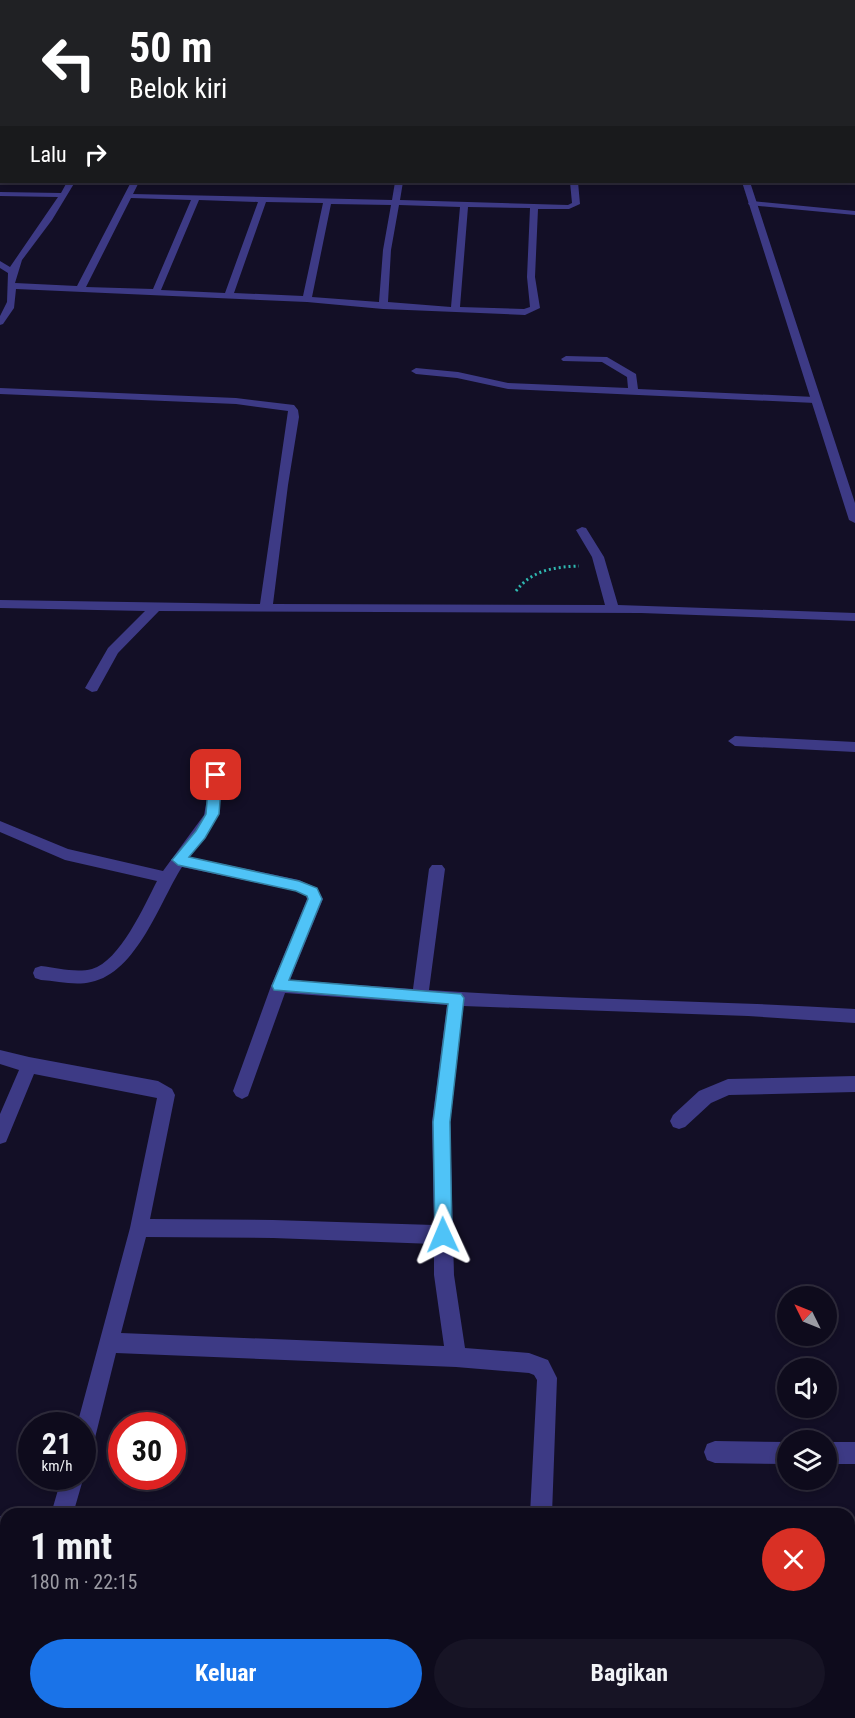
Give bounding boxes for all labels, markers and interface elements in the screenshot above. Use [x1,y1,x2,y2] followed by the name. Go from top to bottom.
[129,23,212,72] text: 50 m
[30,24,108,102] icon: left
[129,73,227,105] text: Belok kiri
[79,138,112,171] icon: right
[30,142,67,167] text: Lalu
[190,749,241,800] pin
[199,758,232,791] icon: arrive
[411,1203,475,1267] position arrow
[777,1286,837,1346] north arrow
[777,1286,837,1490] map controls
[777,1358,837,1418] button: sound
[108,1412,186,1490] speed limit sign: 30
[42,1426,72,1461] text: 21
[777,1430,837,1490] button: layers
[42,1457,72,1475] text: km/h
[30,1526,112,1568] text: 1 mnt
[762,1528,825,1591] button: close
[30,1570,137,1594] text: 180 m · 22:15
[30,1639,422,1708] button: Keluar
[434,1639,825,1708] button: Bagikan

